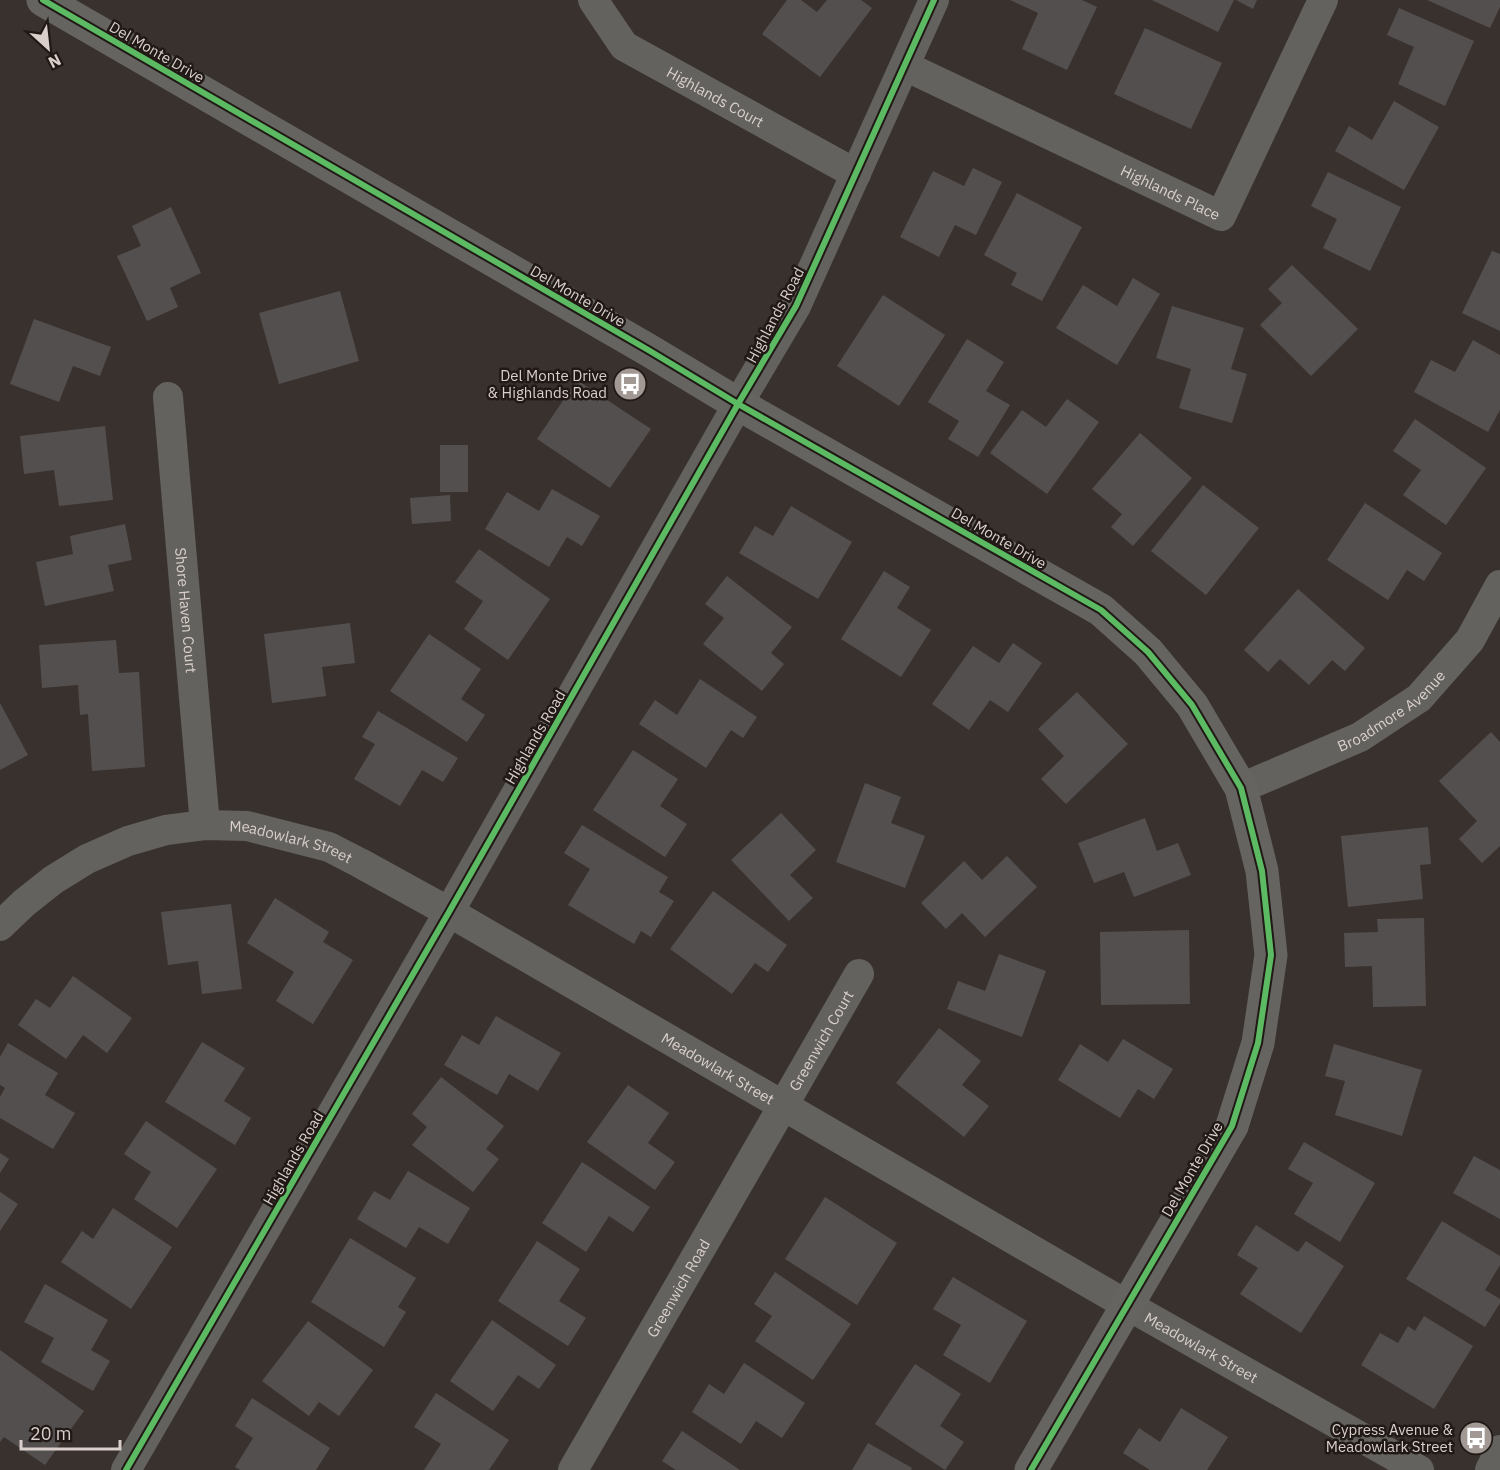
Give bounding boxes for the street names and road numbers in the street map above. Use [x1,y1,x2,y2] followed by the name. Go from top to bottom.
[106,17,208,87] street label: Del Monte Drive
[664,62,767,131] street label: Highlands Court
[1118,160,1223,224] street label: Highlands Place
[527,261,629,331] street label: Del Monte Drive
[742,264,808,366] street label: Highlands Road
[948,503,1050,573] street label: Del Monte Drive
[172,547,201,674] street label: Shore Haven Court
[1334,666,1449,755] street label: Broadmore Avenue
[500,687,570,787] street label: Highlands Road
[229,816,356,867] street label: Meadowlark Street
[784,987,857,1094] street label: Greenwich Court
[658,1028,778,1108] street label: Meadowlark Street
[258,1108,328,1208] street label: Highlands Road
[1157,1118,1227,1220] street label: Del Monte Drive
[642,1236,714,1341] street label: Greenwich Road
[1141,1307,1261,1387] street label: Meadowlark Street

